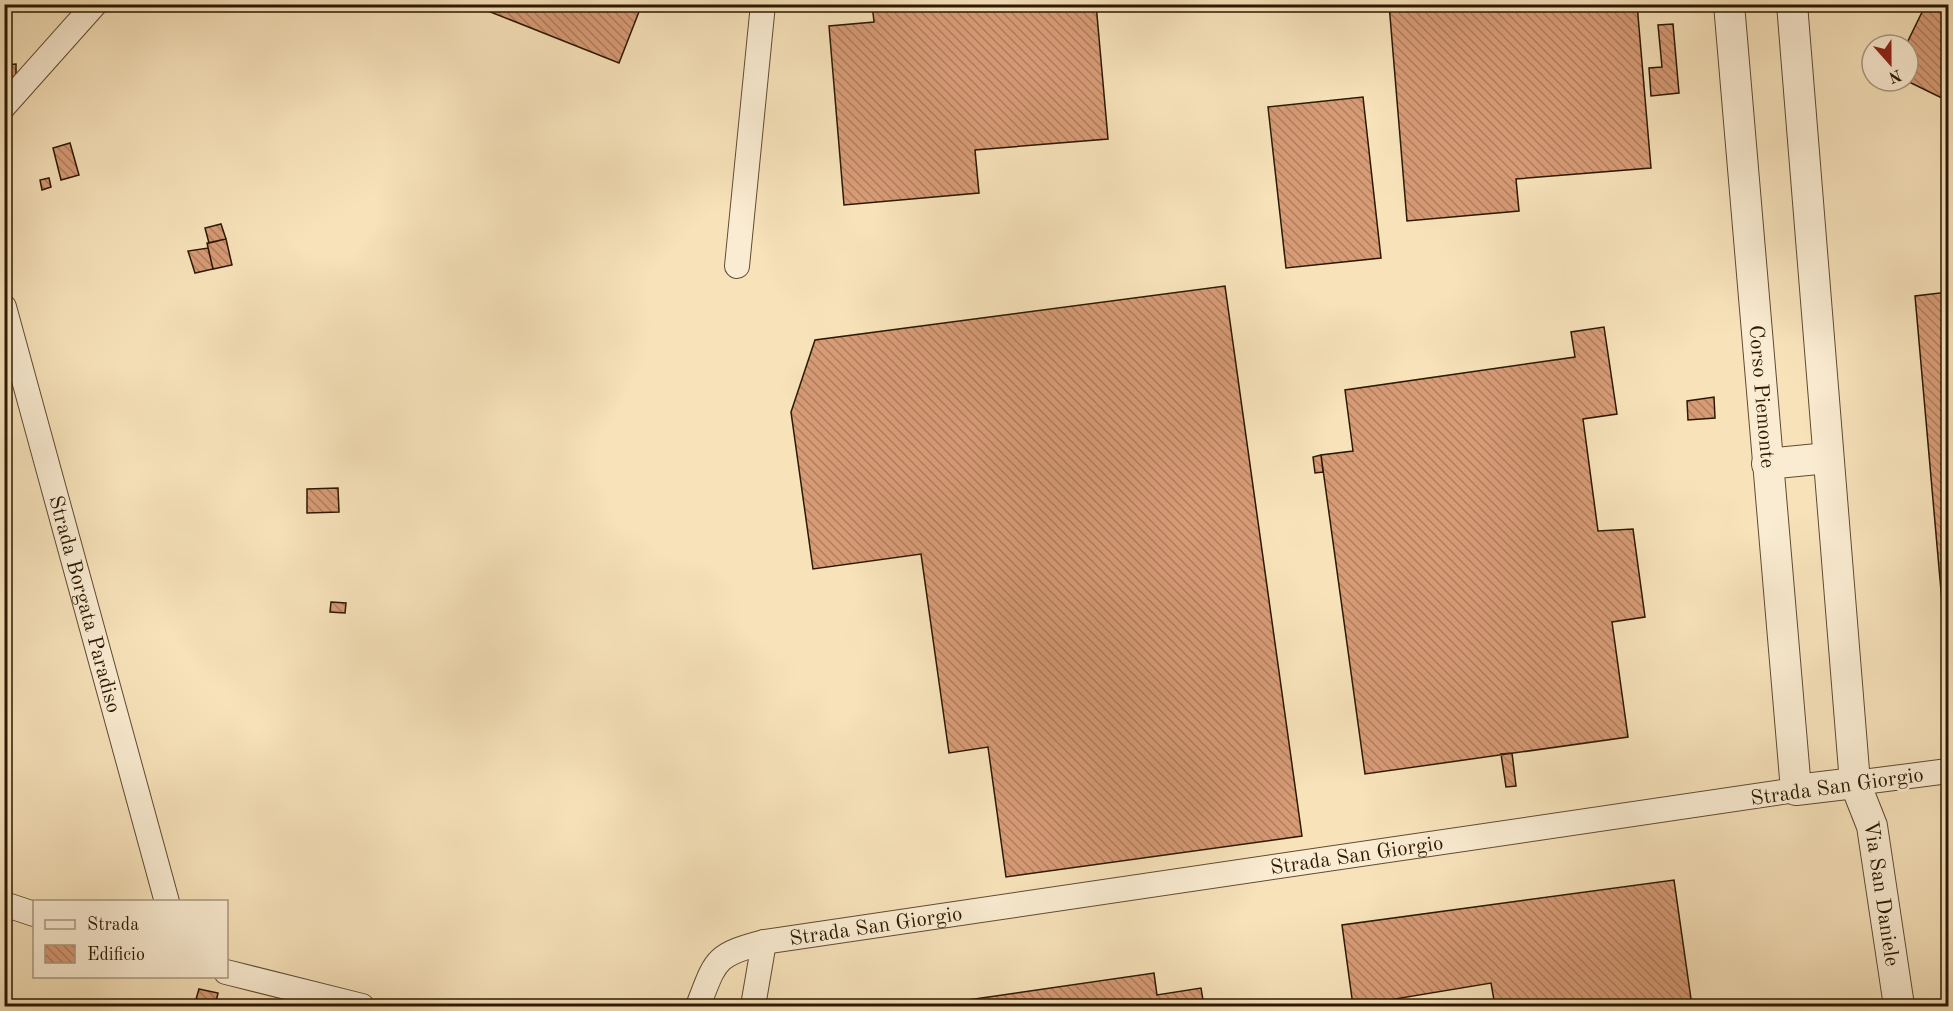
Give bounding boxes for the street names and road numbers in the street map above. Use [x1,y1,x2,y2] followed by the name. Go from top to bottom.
[1744,324,1778,469] street label: Corso Piemonte
[44,493,124,715] street label: Strada Borgata Paradiso
[1749,765,1925,810] street label: Strada San Giorgio
[1859,820,1902,968] street label: Via San Daniele
[1269,833,1445,879] street label: Strada San Giorgio
[788,904,964,950] street label: Strada San Giorgio

